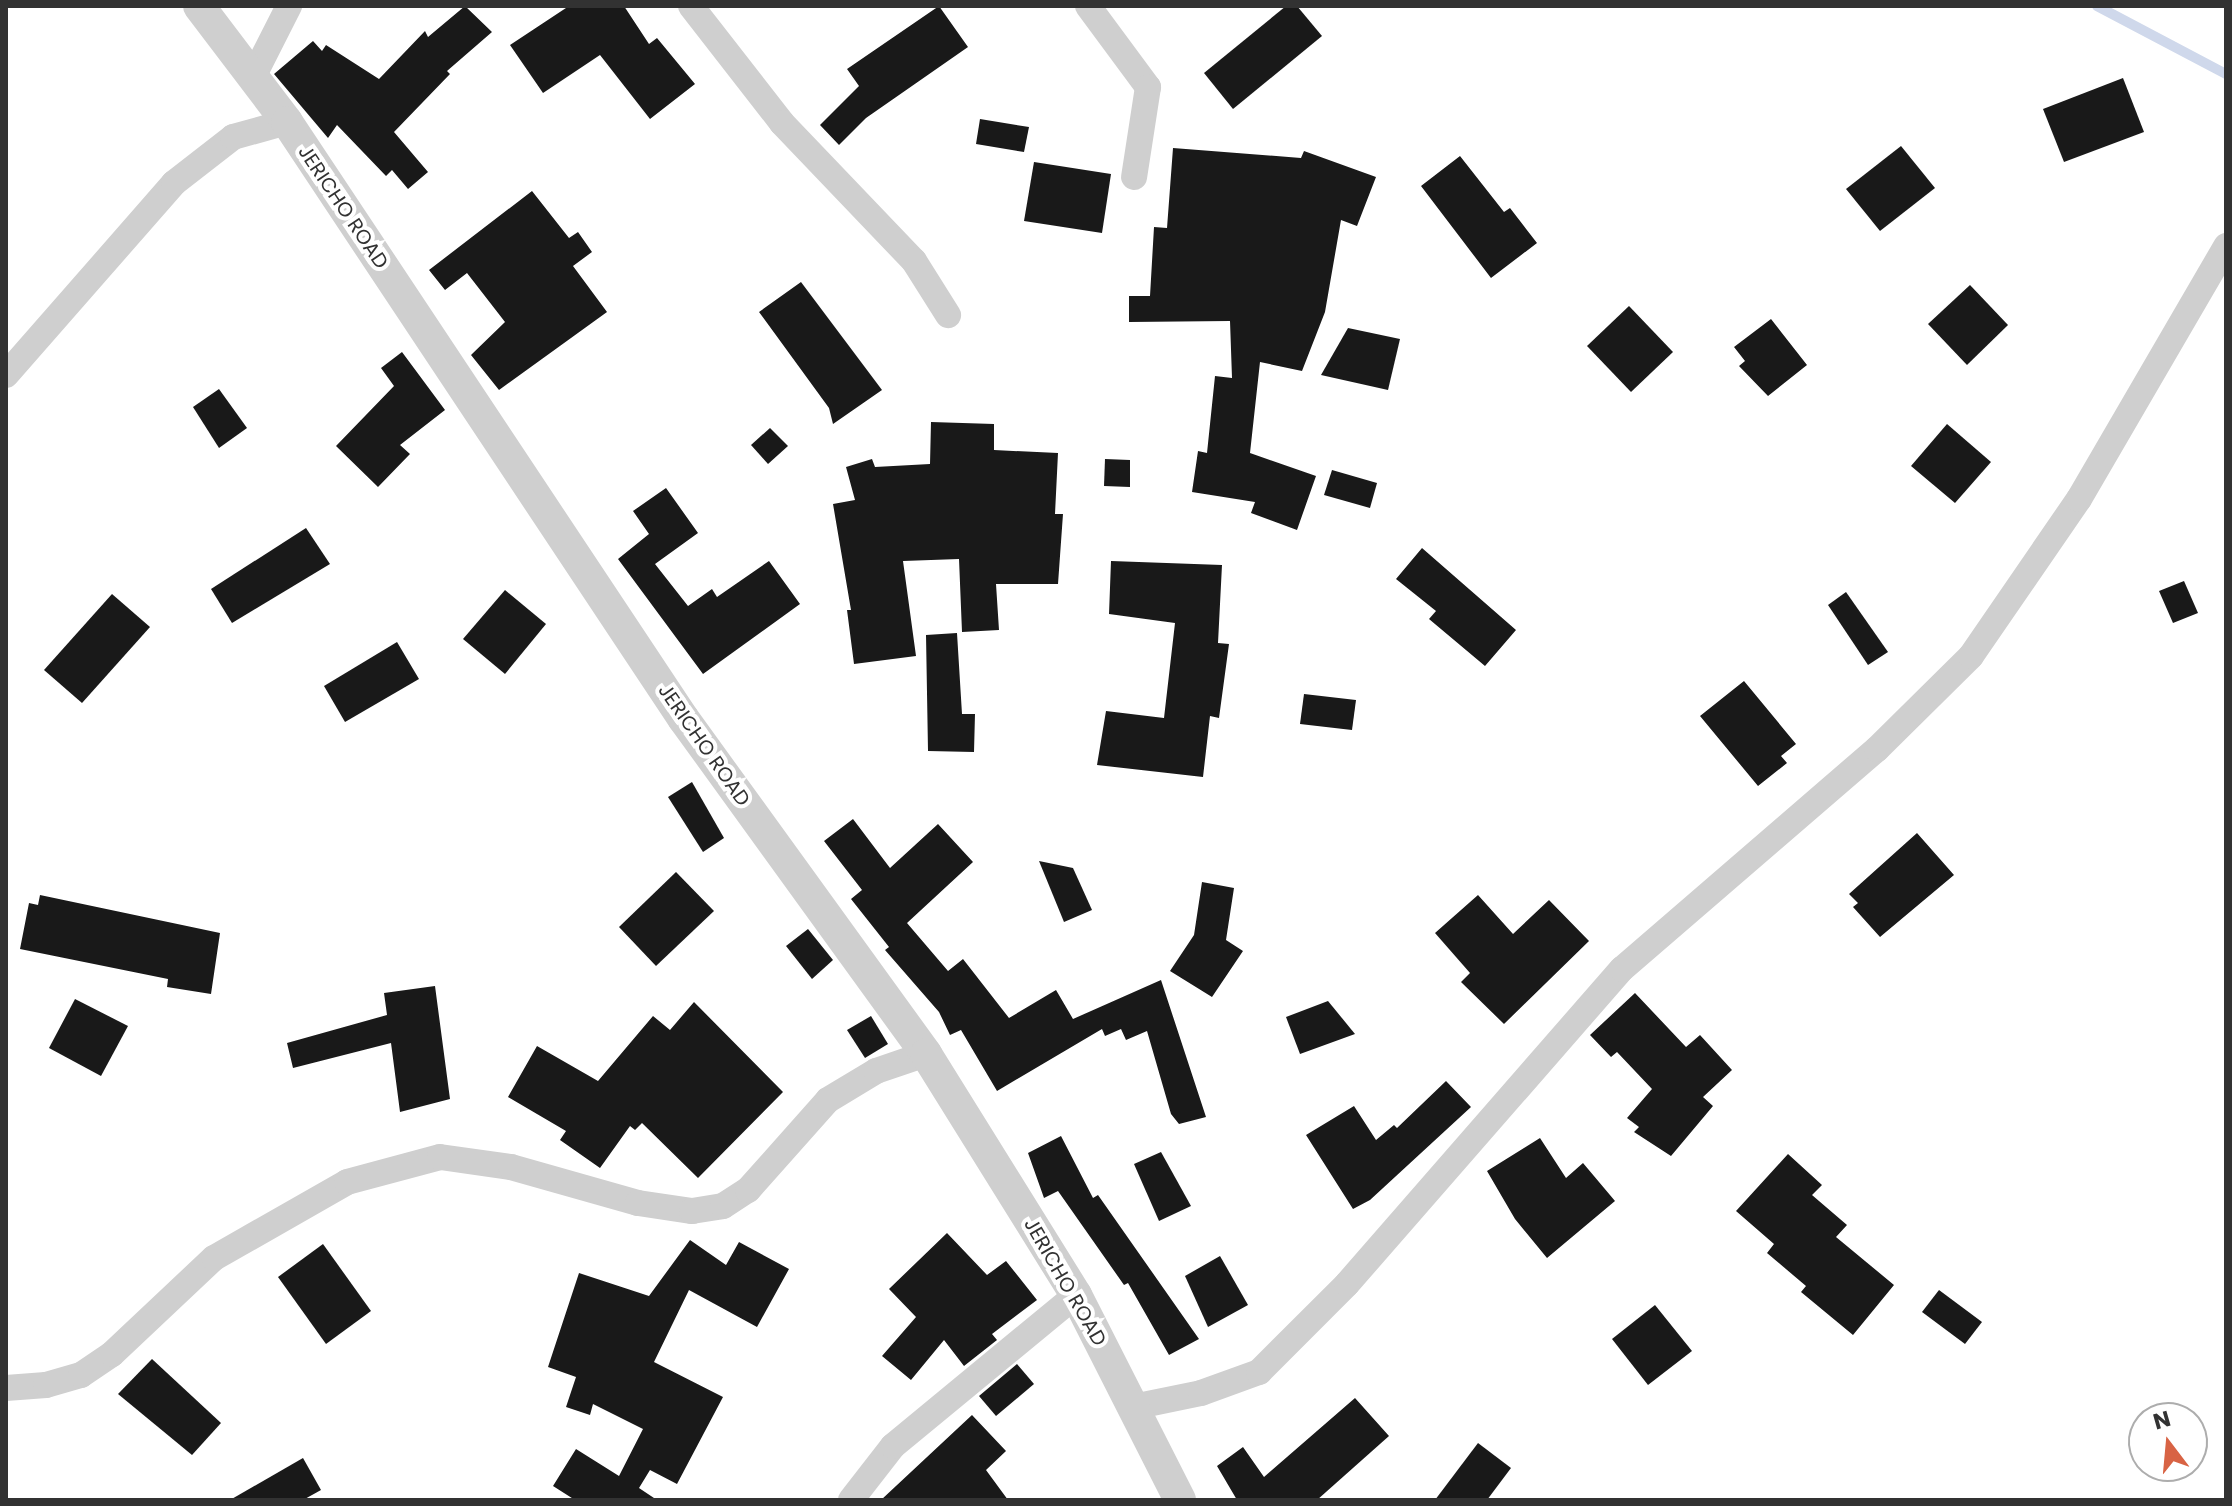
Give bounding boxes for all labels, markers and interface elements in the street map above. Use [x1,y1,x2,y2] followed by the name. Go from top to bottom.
[293,141,393,273] street label: JERICHO ROAD
[653,679,755,811] street label: JERICHO ROAD
[1019,1214,1111,1350] street label: JERICHO ROAD
[2128,1402,2208,1482] north arrow
[2150,1403,2174,1438] text: N

